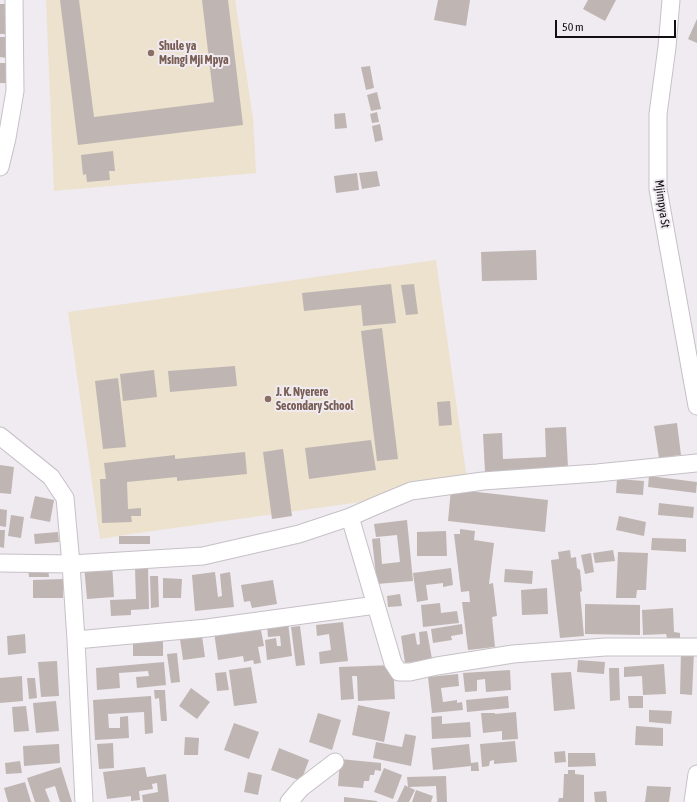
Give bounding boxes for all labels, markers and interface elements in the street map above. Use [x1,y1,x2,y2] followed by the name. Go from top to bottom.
[557,12,678,38] scale bar
[562,20,584,34] text: 50 m
[159,39,229,67] place label: Shule ya Msingi Mji Mpya
[146,48,156,58] marker: Shule ya Msingi Mji Mpya
[652,179,672,229] street label: Mjimpya St
[276,385,353,413] place label: J. K. Nyerere Secondary School
[263,394,273,404] marker: J. K. Nyerere Secondary School

